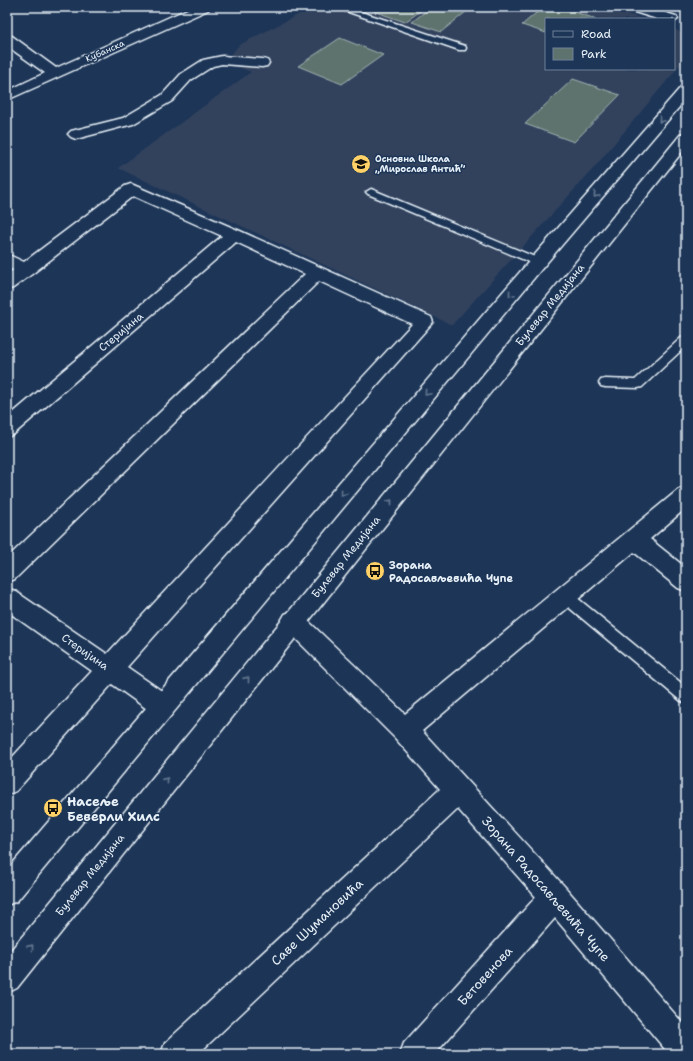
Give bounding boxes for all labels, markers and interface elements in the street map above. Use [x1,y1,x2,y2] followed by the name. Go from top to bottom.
[545,18,675,70] legend
[581,26,612,42] text: Road
[84,37,127,65] street label: Кубанска
[581,46,607,62] text: Park
[658,115,665,122] one-way arrow
[350,153,372,175] school or university icon: Основна Школа „Мирослав Антић”
[375,153,465,175] place label: Основна Школа „Мирослав Антић”
[593,191,600,198] one-way arrow
[512,261,588,349] street label: Булевар Медијана
[509,290,516,297] one-way arrow
[95,309,147,355] street label: Стеријина
[425,389,432,396] one-way arrow
[341,488,348,495] one-way arrow
[386,499,393,506] one-way arrow
[308,513,384,601] street label: Булевар Медијана
[389,558,514,586] place label: Зорана Радосављевића Чупе
[364,560,386,582] bus stop icon: Зорана Радосављевића Чупе
[59,630,112,674] street label: Стеријина
[242,677,249,684] one-way arrow
[161,778,168,785] one-way arrow
[67,793,160,825] place label: Насеље Беверли Хилс
[42,797,64,819] bus stop icon: Насеље Беверли Хилс
[478,813,614,965] street label: Зорана Радосављевића Чупе
[52,831,128,919] street label: Булевар Медијана
[267,875,367,969] street label: Саве Шумановића
[454,943,516,1009] street label: Бетовенова
[27,945,34,952] one-way arrow

